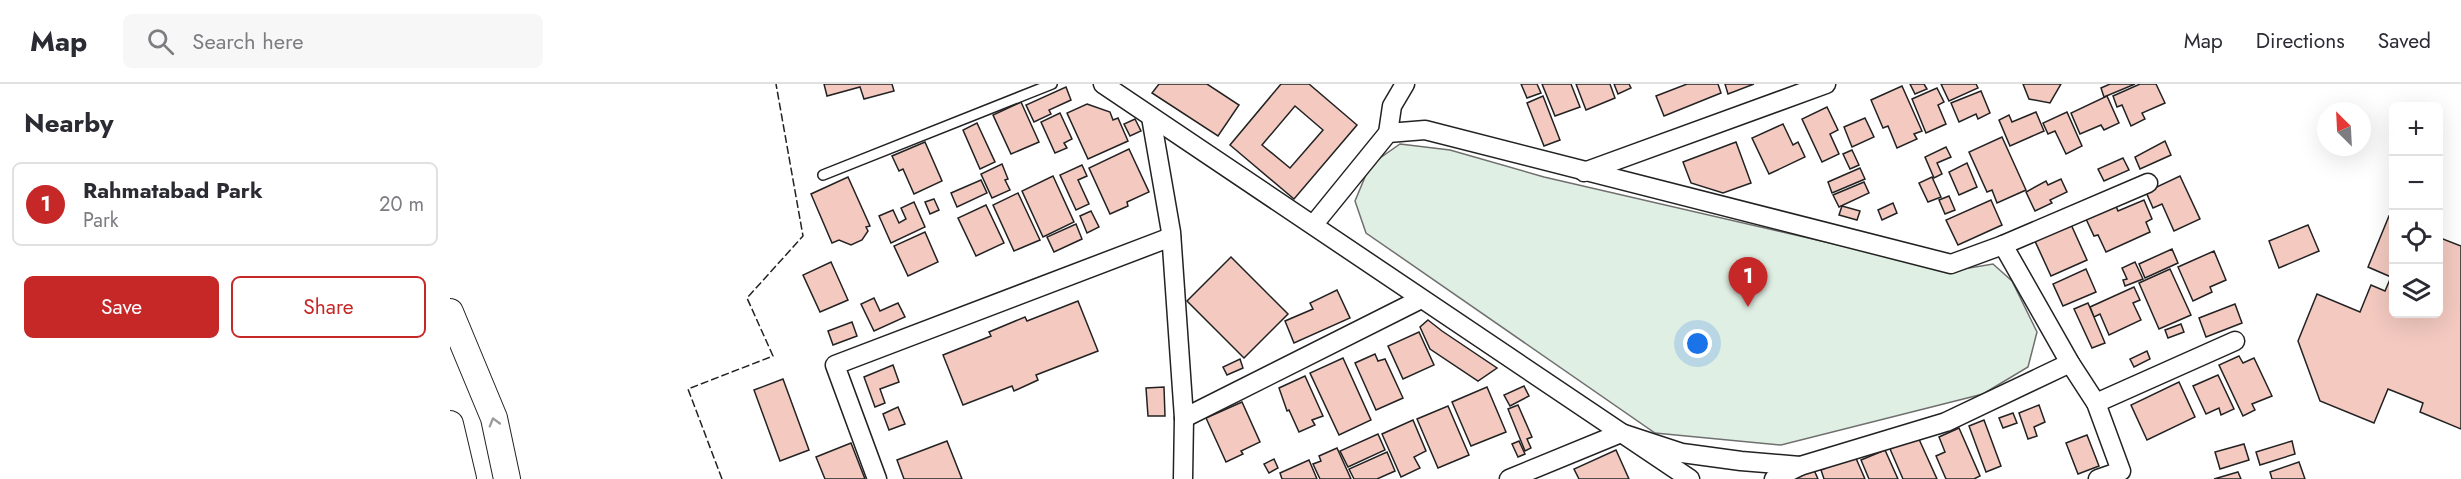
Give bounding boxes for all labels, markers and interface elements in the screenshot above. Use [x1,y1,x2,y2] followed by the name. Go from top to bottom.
[123,14,543,68] search box
[30,21,87,62] text: Map
[144,25,177,58] icon: search
[192,25,304,57] text: Search here
[2184,26,2223,56] text: Map
[2256,26,2345,56] text: Directions
[2378,26,2431,56] text: Saved
[2317,102,2371,156] north arrow
[2389,102,2443,318] map controls
[2389,102,2443,156] button: +
[24,104,113,142] text: Nearby
[2389,156,2443,210] button: −
[83,174,263,206] text: Rahmatabad Park
[40,190,51,219] text: 1
[379,190,424,219] text: 20 m
[83,206,119,235] text: Park
[2389,210,2443,264] button: locate
[1728,258,1768,307] pin: 1
[2389,264,2443,318] button: layers
[24,276,219,338] button: Save
[231,276,426,338] button: Share
[1683,329,1712,358] your location
[489,417,501,428] one-way arrow

